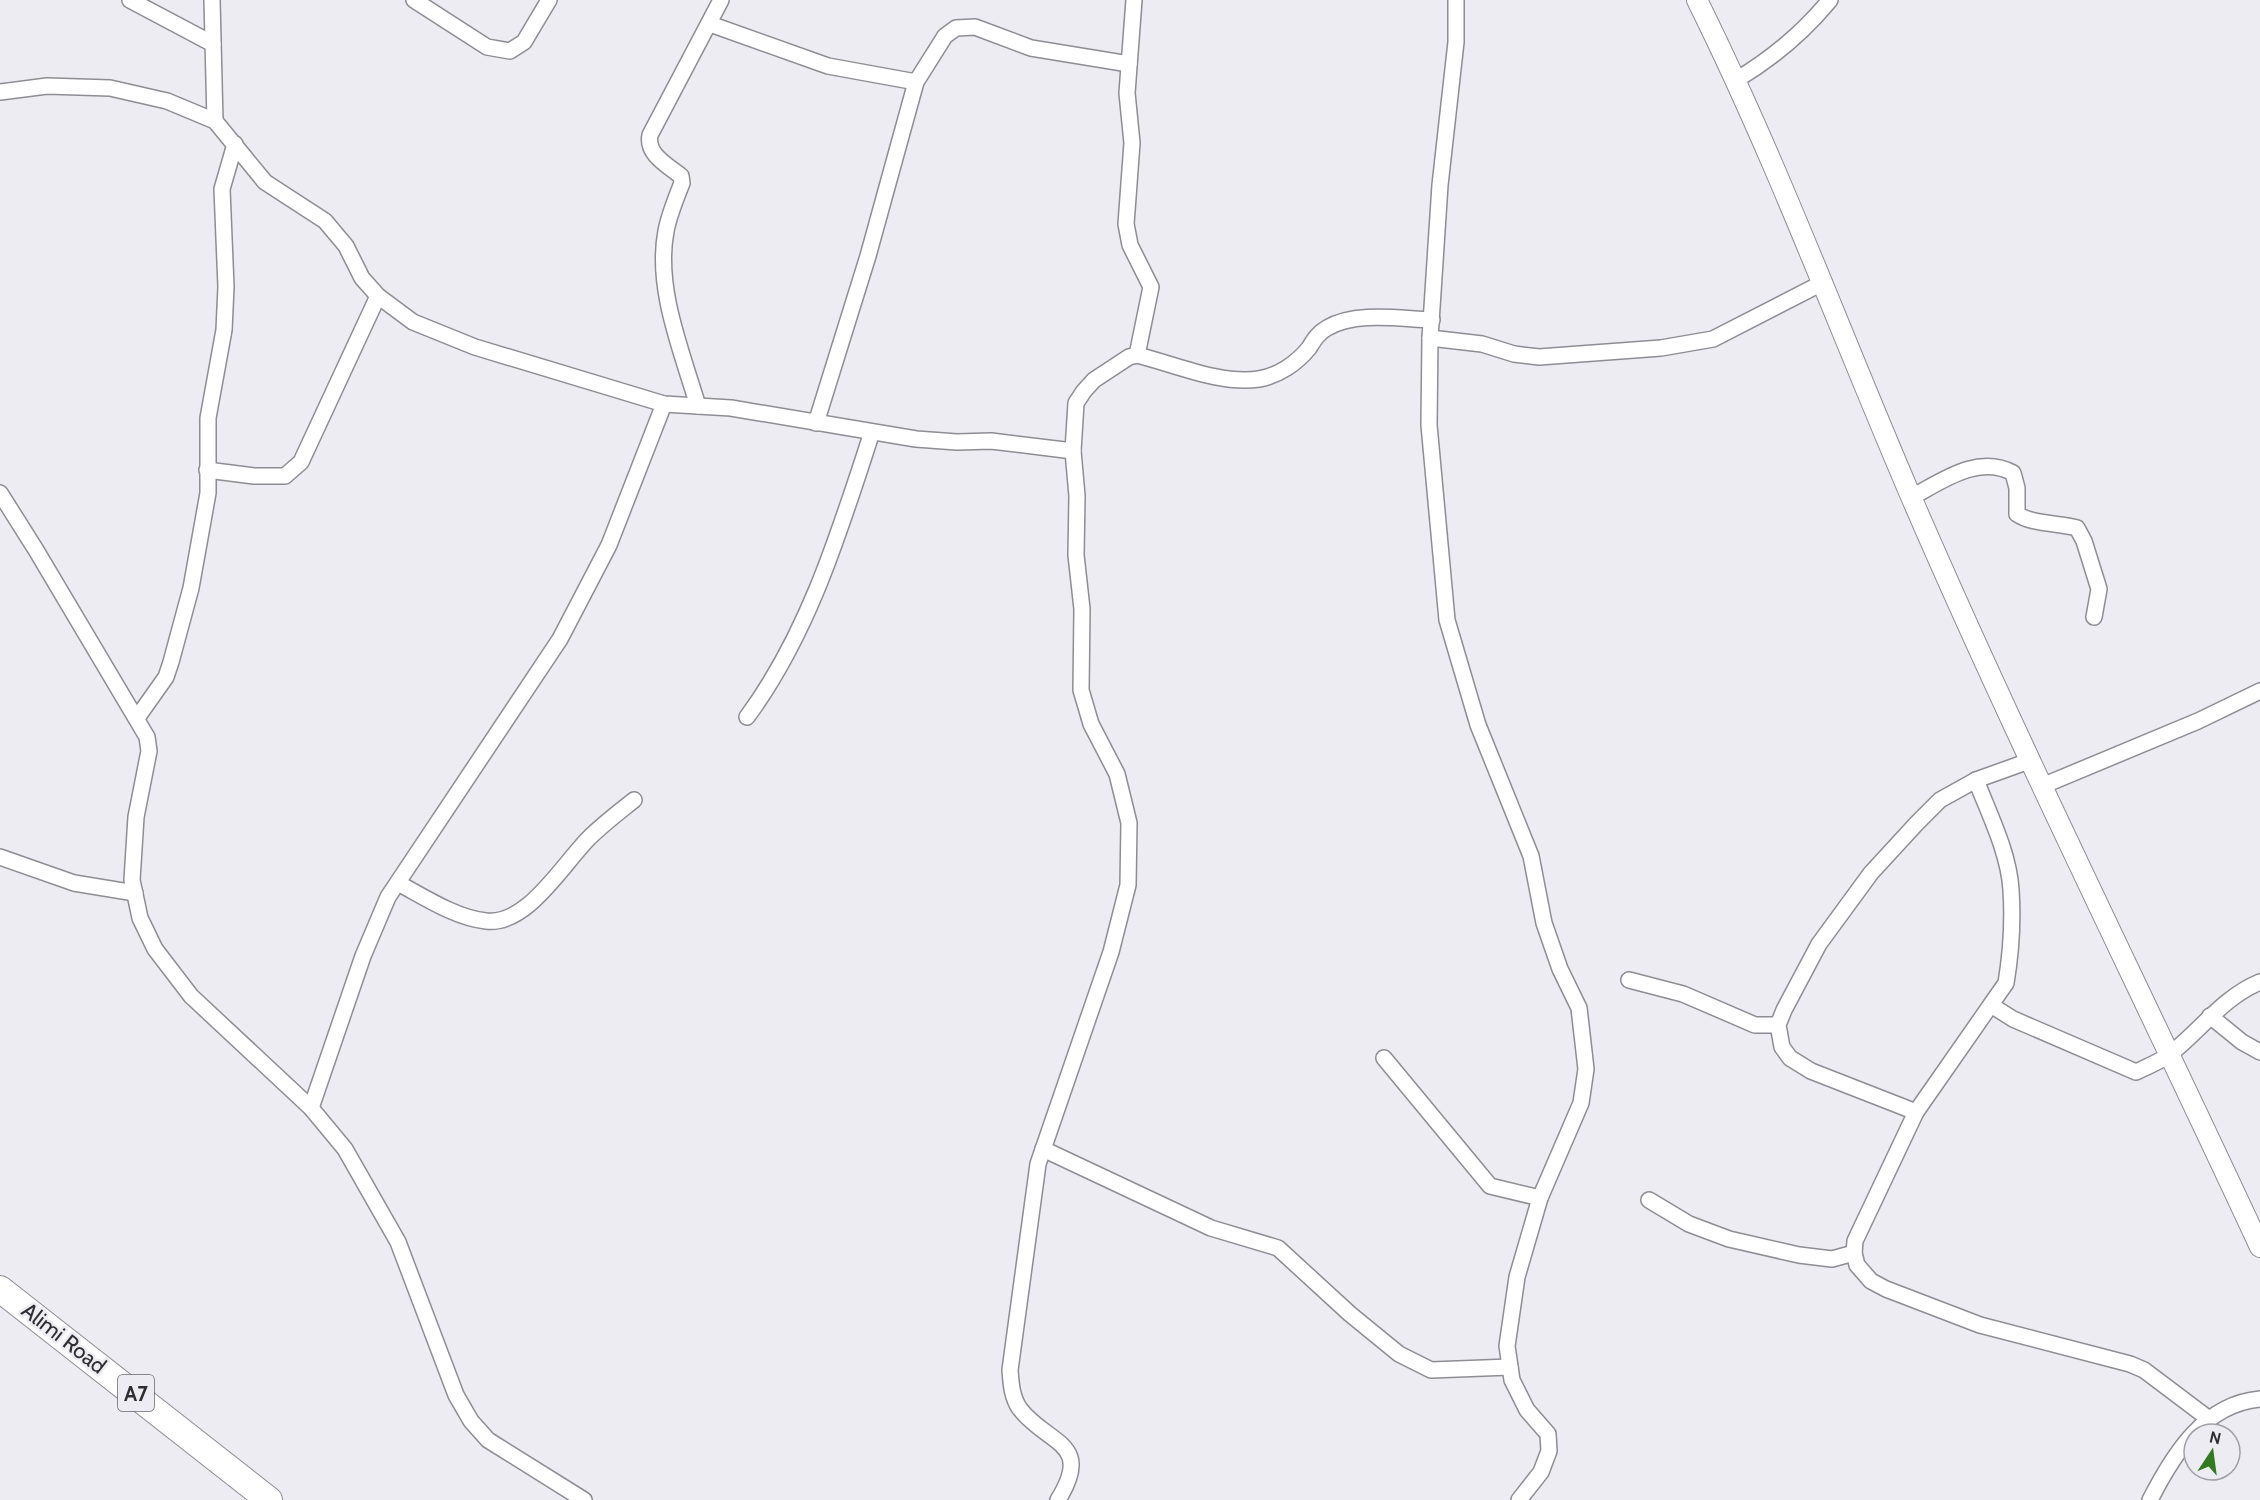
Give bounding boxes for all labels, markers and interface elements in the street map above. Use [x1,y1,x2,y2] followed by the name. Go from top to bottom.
[16,1297,112,1379] street label: Alimi Road
[118,1375,154,1411] road number: A7
[2182,1422,2242,1482] north arrow
[2208,1427,2223,1448] text: N

